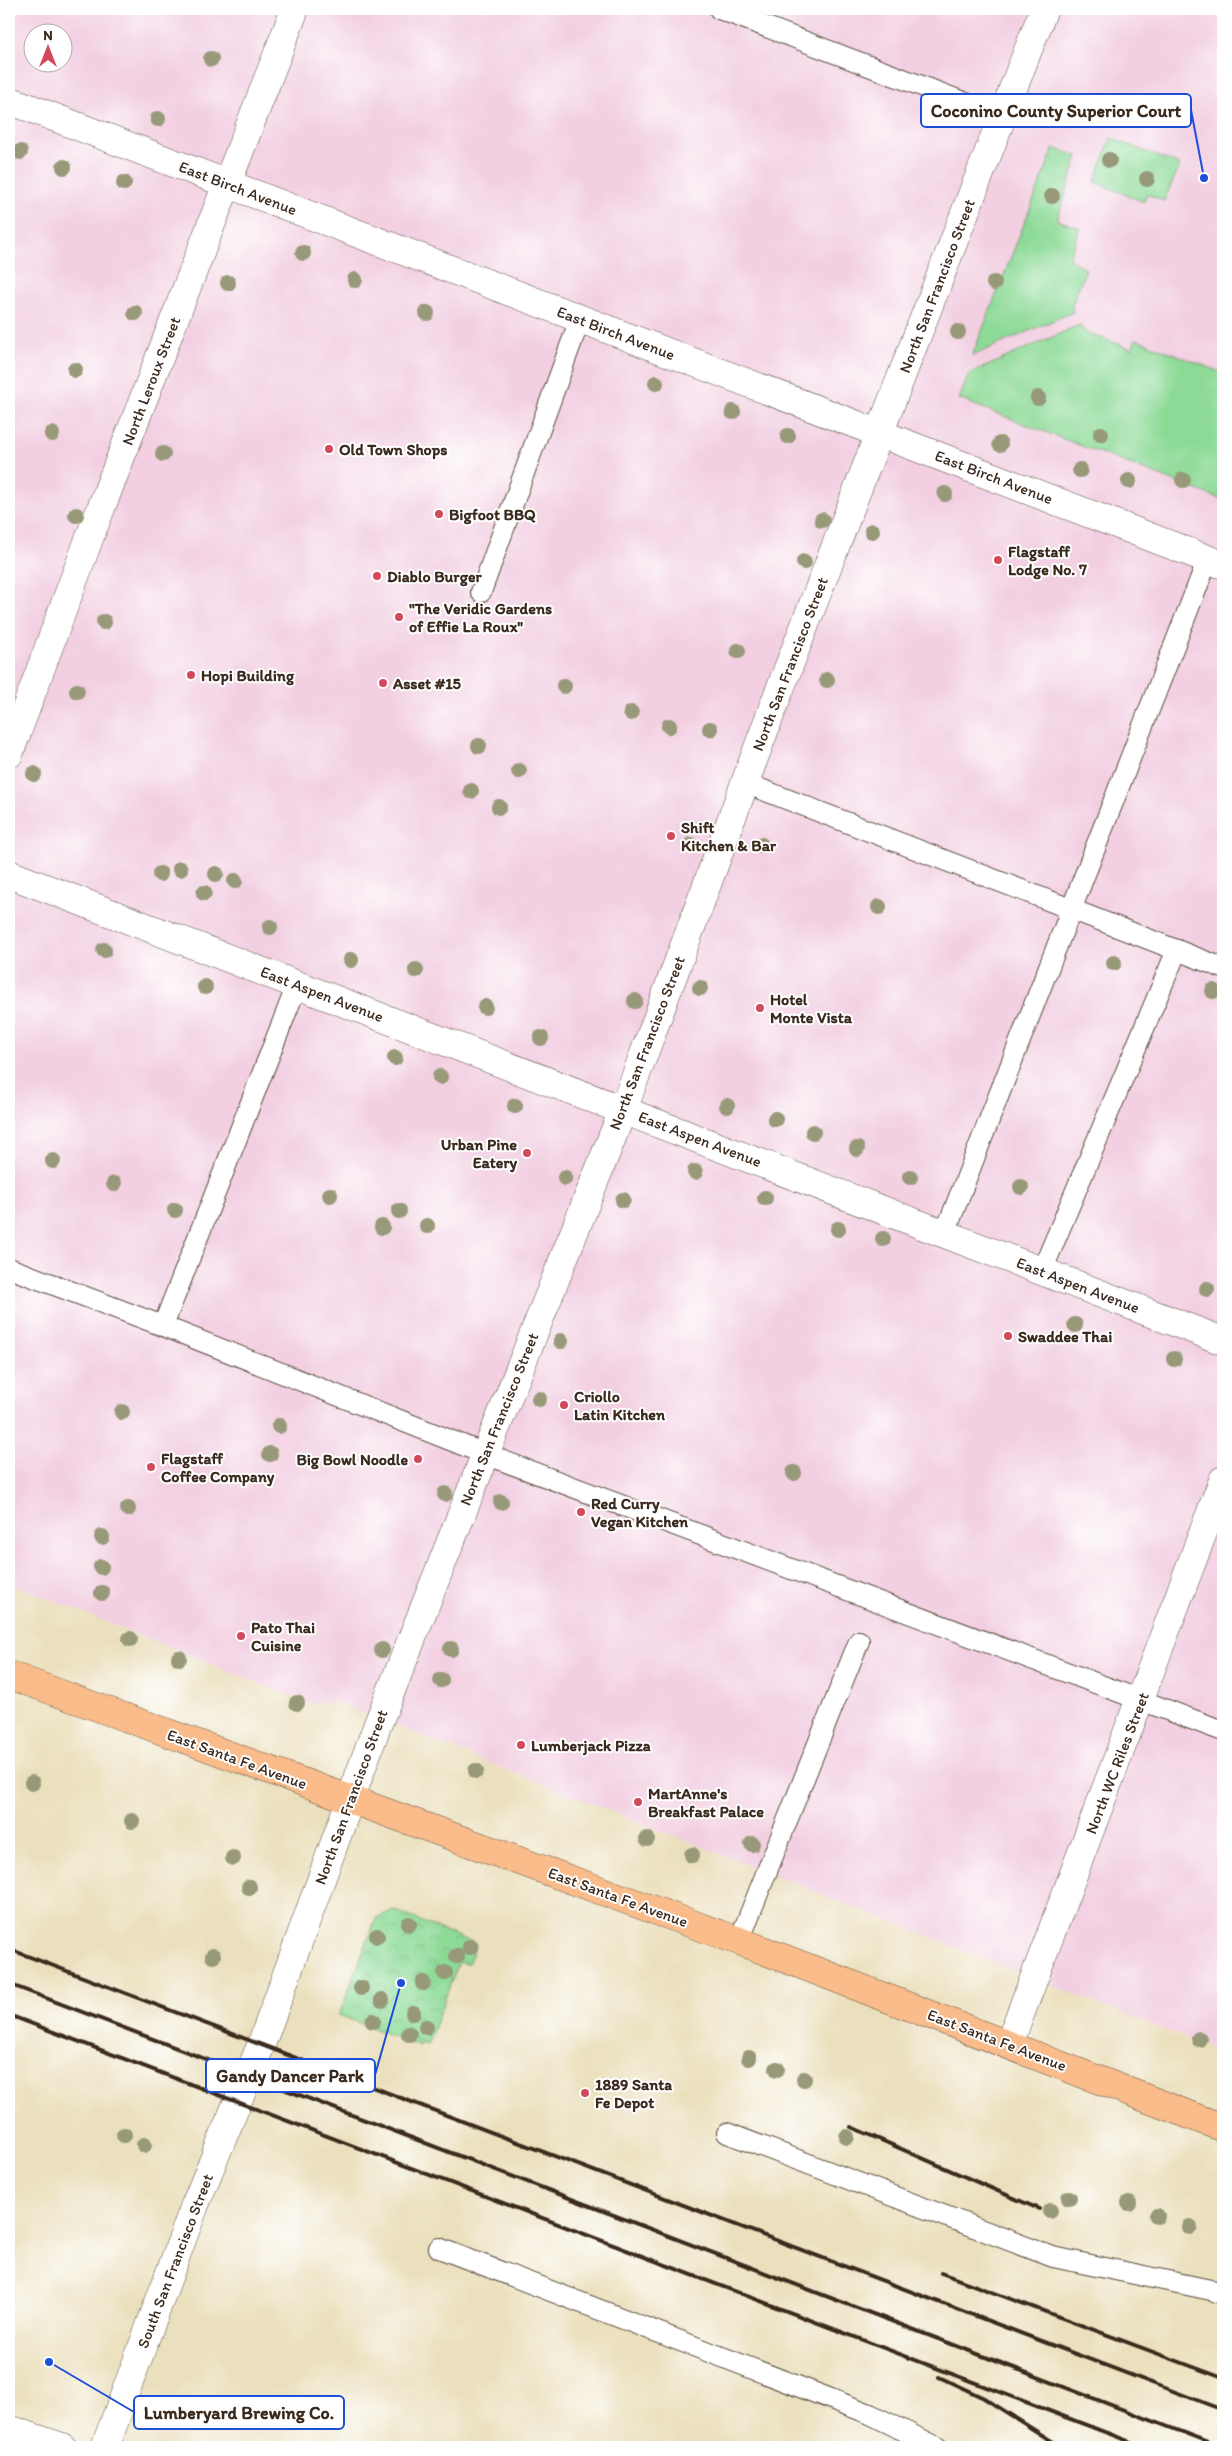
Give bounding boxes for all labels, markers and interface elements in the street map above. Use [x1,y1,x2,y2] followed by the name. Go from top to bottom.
[22,22,72,72] north arrow
[43,27,53,44] text: N
[921,94,1191,127] callout: Coconino County Superior Court
[931,100,1182,122] text: Coconino County Superior Court
[176,157,300,219] street label: East Birch Avenue
[895,196,979,376] street label: North San Francisco Street
[554,302,678,364] street label: East Birch Avenue
[118,314,184,448] street label: North Leroux Street
[339,440,447,460] place label: Old Town Shops
[323,443,335,455] marker: Old Town Shops
[932,446,1056,508] street label: East Birch Avenue
[449,505,536,525] place label: Bigfoot BBQ
[433,508,445,520] marker: Bigfoot BBQ
[1008,542,1087,580] place label: Flagstaff Lodge No. 7
[992,554,1004,566] marker: Flagstaff Lodge No. 7
[387,567,482,587] place label: Diablo Burger
[371,570,383,582] marker: Diablo Burger
[748,574,832,754] street label: North San Francisco Street
[409,599,552,636] place label: "The Veridic Gardens of Effie La Roux"
[393,611,405,623] marker: "The Veridic Gardens of Effie La Roux"
[201,666,295,686] place label: Hopi Building
[185,669,197,681] marker: Hopi Building
[392,674,462,693] place label: Asset #15
[377,677,389,689] marker: Asset #15
[681,818,777,855] place label: Shift Kitchen & Bar
[665,830,677,842] marker: Shift Kitchen & Bar
[605,953,689,1133] street label: North San Francisco Street
[258,962,386,1026] street label: East Aspen Avenue
[770,990,853,1027] place label: Hotel Monte Vista
[754,1002,766,1014] marker: Hotel Monte Vista
[636,1107,764,1171] street label: East Aspen Avenue
[441,1135,517,1173] place label: Urban Pine Eatery
[521,1147,533,1159] marker: Urban Pine Eatery
[1014,1253,1142,1317] street label: East Aspen Avenue
[1018,1327,1112,1346] place label: Swaddee Thai
[456,1330,542,1508] street label: North San Francisco Street
[1002,1330,1014,1342] marker: Swaddee Thai
[574,1387,666,1424] place label: Criollo Latin Kitchen
[558,1399,570,1411] marker: Criollo Latin Kitchen
[161,1449,275,1487] place label: Flagstaff Coffee Company
[296,1450,408,1470] place label: Big Bowl Noodle
[412,1453,424,1465] marker: Big Bowl Noodle
[145,1461,157,1473] marker: Flagstaff Coffee Company
[591,1494,689,1532] place label: Red Curry Vegan Kitchen
[575,1506,587,1518] marker: Red Curry Vegan Kitchen
[251,1618,315,1655] place label: Pato Thai Cuisine
[235,1630,247,1642] marker: Pato Thai Cuisine
[1081,1689,1153,1837] street label: North WC Riles Street
[310,1707,392,1887] street label: North San Francisco Street
[165,1725,309,1793] street label: East Santa Fe Avenue
[531,1736,651,1756] place label: Lumberjack Pizza
[515,1739,527,1751] marker: Lumberjack Pizza
[648,1784,764,1821] place label: MartAnne's Breakfast Palace
[632,1796,644,1808] marker: MartAnne's Breakfast Palace
[546,1863,690,1931] street label: East Santa Fe Avenue
[925,2005,1069,2075] street label: East Santa Fe Avenue
[206,2059,375,2092] callout: Gandy Dancer Park
[216,2065,365,2087] text: Gandy Dancer Park
[595,2075,672,2113] place label: 1889 Santa Fe Depot
[579,2087,591,2099] marker: 1889 Santa Fe Depot
[133,2171,217,2351] street label: South San Francisco Street
[134,2396,344,2429] callout: Lumberyard Brewing Co.
[144,2402,334,2424] text: Lumberyard Brewing Co.

